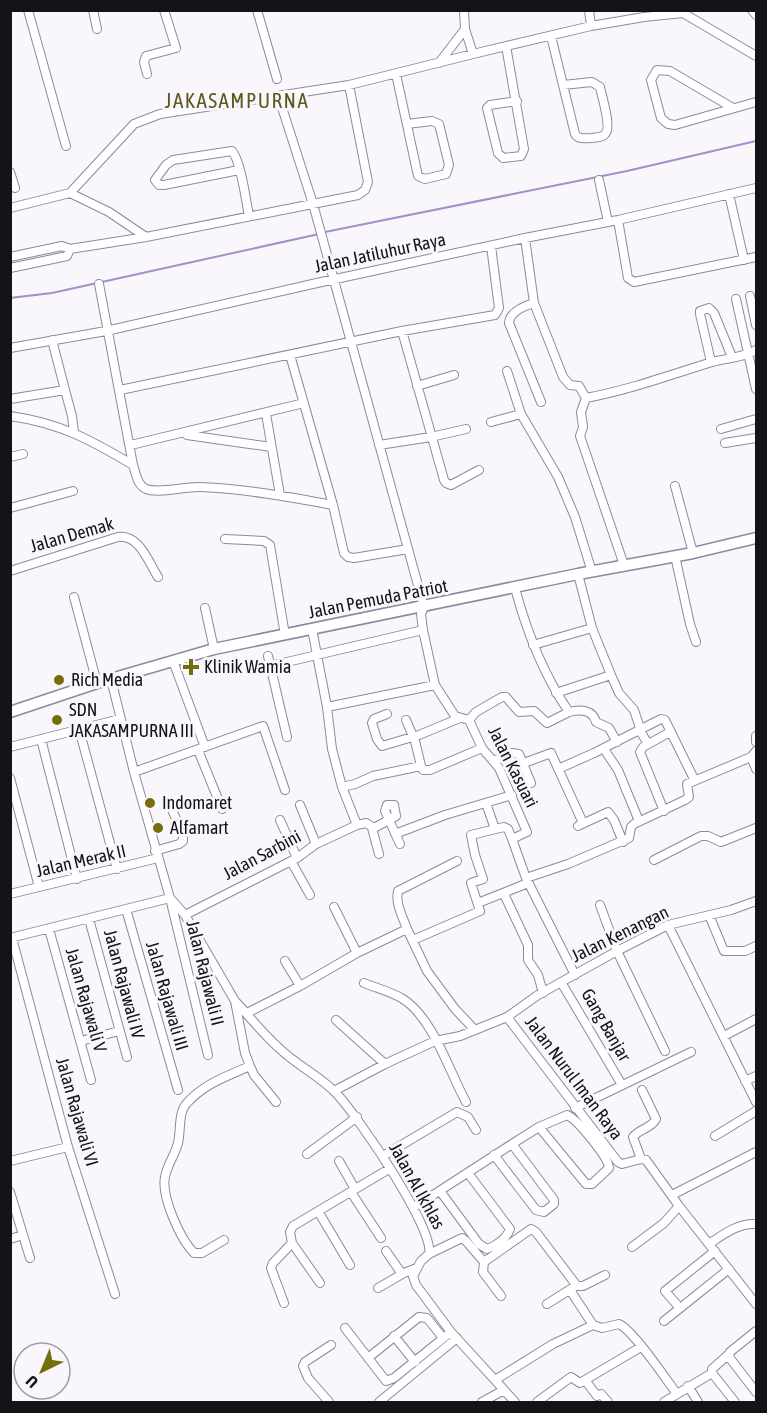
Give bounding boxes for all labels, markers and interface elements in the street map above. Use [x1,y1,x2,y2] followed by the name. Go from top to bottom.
[165,88,309,112] district label: JAKASAMPURNA
[312,228,447,277] street label: Jalan Jatiluhur Raya
[28,513,116,556] street label: Jalan Demak
[306,575,449,622] street label: Jalan Pemuda Patriot
[204,656,291,677] place label: Klinik Wamia
[182,658,200,676] marker: Klinik Wamia
[71,669,143,690] place label: Rich Media
[52,673,66,687] marker: Rich Media
[69,699,194,741] place label: SDN JAKASAMPURNA III
[50,713,64,727] marker: SDN JAKASAMPURNA III
[484,723,543,811] street label: Jalan Kasuari
[162,792,232,813] place label: Indomaret
[143,796,157,810] marker: Indomaret
[170,817,229,838] place label: Alfamart
[151,821,165,835] marker: Alfamart
[219,825,304,884] street label: Jalan Sarbini
[34,840,128,881] street label: Jalan Merak II
[568,901,672,966] street label: Jalan Kenangan
[182,918,229,1028] street label: Jalan Rajawali II
[100,927,149,1041] street label: Jalan Rajawali IV
[142,939,193,1053] street label: Jalan Rajawali III
[62,945,111,1055] street label: Jalan Rajawali V
[577,985,636,1065] street label: Gang Banjar
[521,1012,628,1144] street label: Jalan Nurul Iman Raya
[52,1055,103,1169] street label: Jalan Rajawali VI
[385,1139,450,1233] street label: Jalan Al Ikhlas
[12,1341,72,1401] north arrow
[22,1372,41,1392] text: U

